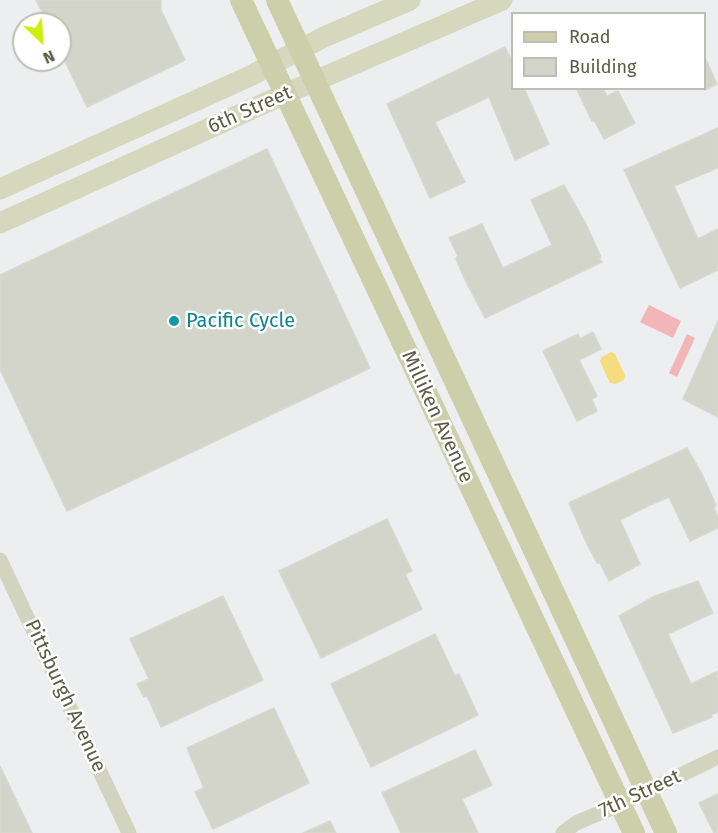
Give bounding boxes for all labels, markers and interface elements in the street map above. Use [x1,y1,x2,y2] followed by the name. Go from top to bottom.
[12,12,72,72] north arrow
[511,12,706,90] legend
[569,26,611,48] text: Road
[40,46,58,68] text: N
[569,56,636,78] text: Building
[204,81,296,139] street label: 6th Street
[186,309,295,333] place label: Pacific Cycle
[167,314,181,328] marker: Pacific Cycle
[396,347,478,487] street label: Milliken Avenue
[19,616,111,776] street label: Pittsburgh Avenue
[595,765,685,823] street label: 7th Street

